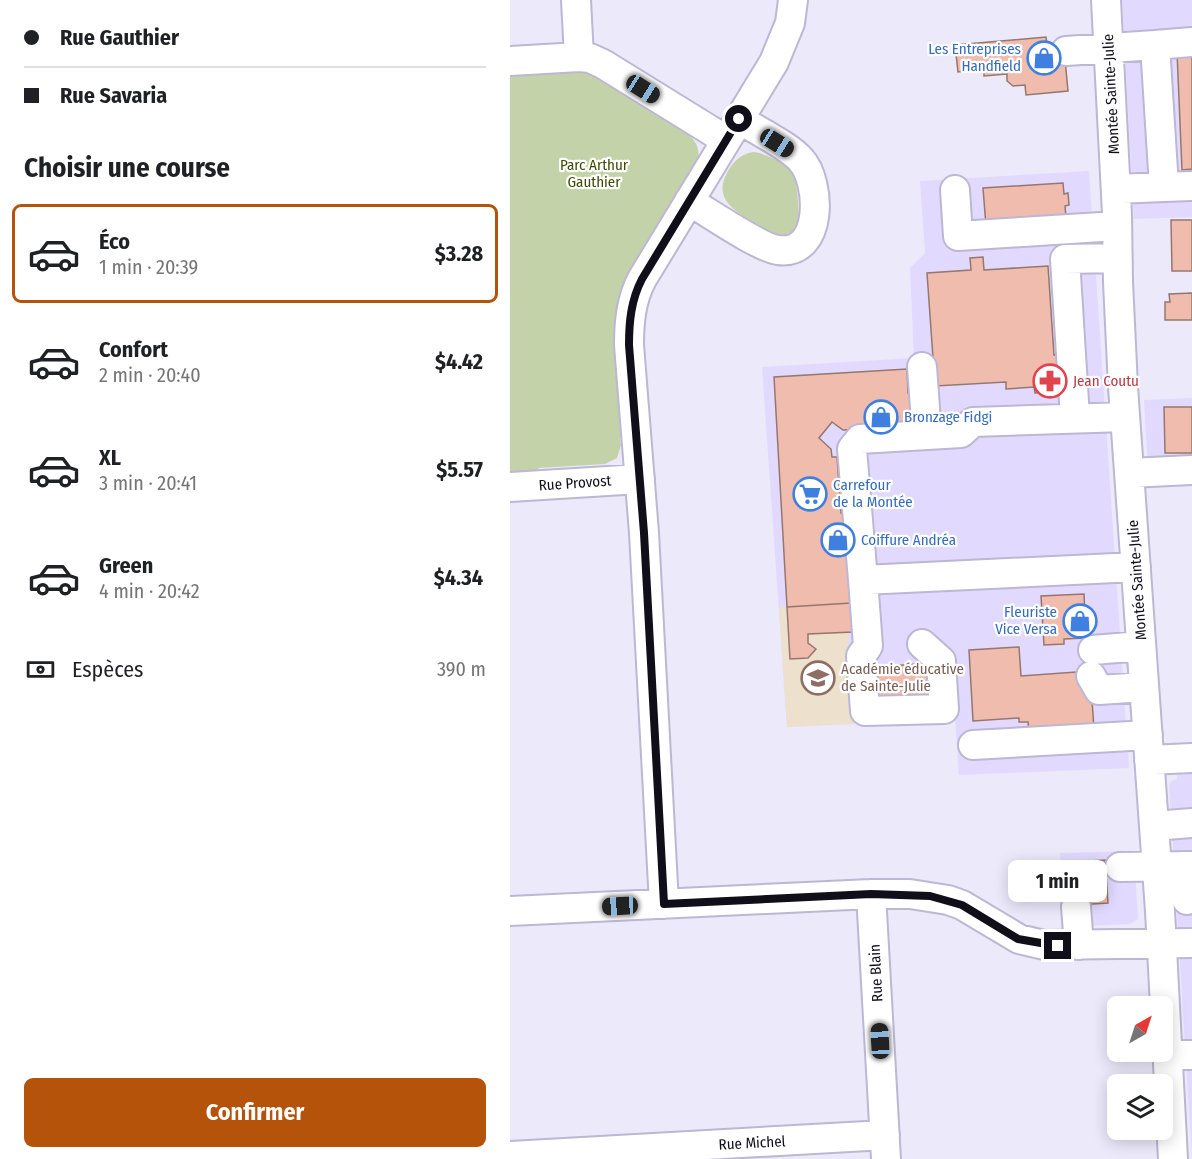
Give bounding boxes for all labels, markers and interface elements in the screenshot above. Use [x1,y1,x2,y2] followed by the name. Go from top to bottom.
[60,24,179,51] text: Rue Gauthier
[1099,33,1123,155] street label: Montée Sainte-Julie
[928,40,1021,75] place label: Les Entreprises Handfield
[1026,40,1062,76] shop icon: Les Entreprises Handfield
[623,72,663,106] car
[60,82,167,109] text: Rue Savaria
[725,105,752,132] route start
[757,126,797,160] car
[24,152,230,184] text: Choisir une course
[560,156,629,191] park label: Parc Arthur Gauthier
[27,227,81,281] icon: car
[99,228,130,255] text: Éco
[435,240,483,267] text: $3.28
[99,255,198,279] text: 1 min · 20:39
[27,335,81,389] icon: car
[99,336,168,363] text: Confort
[435,348,483,375] text: $4.42
[99,363,201,387] text: 2 min · 20:40
[1032,363,1068,399] pharmacy icon: Jean Coutu
[1073,372,1139,390] place label: Jean Coutu
[863,399,899,435] shop icon: Bronzage Fidgi
[904,408,992,426] place label: Bronzage Fidgi
[27,443,81,497] icon: car
[99,444,121,471] text: XL
[436,456,483,483] text: $5.57
[99,471,197,495] text: 3 min · 20:41
[538,471,612,495] street label: Rue Provost
[792,476,828,512] supermarket icon: Carrefour de la Montée
[833,476,913,511] place label: Carrefour de la Montée
[1124,519,1150,641] street label: Montée Sainte-Julie
[820,522,856,558] shop icon: Coiffure Andréa
[861,531,956,549] place label: Coiffure Andréa
[27,551,81,605] icon: car
[99,552,153,579] text: Green
[434,564,483,591] text: $4.34
[99,579,200,603] text: 4 min · 20:42
[995,603,1057,638] place label: Fleuriste Vice Versa
[1062,603,1098,639] shop icon: Fleuriste Vice Versa
[24,653,57,686] icon: cash
[72,656,143,683] text: Espèces
[437,657,486,681] text: 390 m
[800,660,836,696] school or university icon: Académie éducative de Sainte-Julie
[841,660,964,695] place label: Académie éducative de Sainte-Julie
[1008,859,1108,901] callout: 1 min
[1036,869,1079,893] text: 1 min
[602,896,638,916] car
[1044,932,1071,959] route end
[865,944,887,1002] street label: Rue Blain
[1107,996,1173,1062] north arrow
[1107,996,1173,1140] map controls
[870,1023,890,1059] car
[1107,1074,1173,1140] button: layers
[24,1078,486,1147] button: Confirmer
[718,1132,786,1154] street label: Rue Michel

